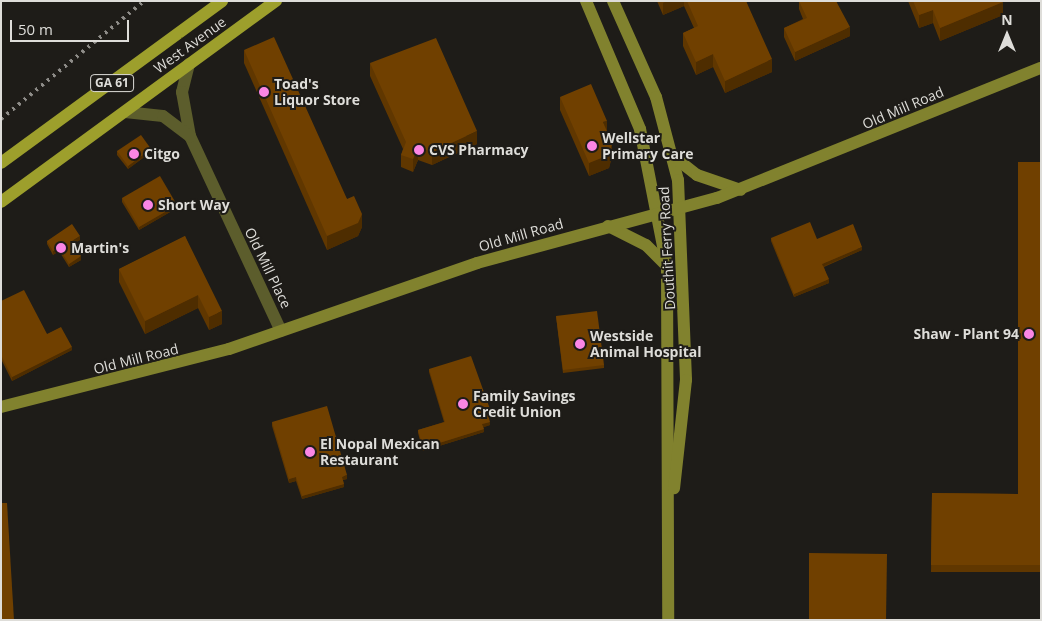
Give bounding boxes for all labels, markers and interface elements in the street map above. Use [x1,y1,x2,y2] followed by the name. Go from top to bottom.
[12,10,131,42] scale bar
[982,10,1032,60] north arrow
[1001,10,1013,29] text: N
[151,13,229,77] street label: West Avenue
[18,19,53,39] text: 50 m
[90,74,134,92] road number: GA 61
[274,76,360,108] place label: Toad's Liquor Store
[860,83,946,133] street label: Old Mill Road
[258,86,270,98] marker: Toad's Liquor Store
[602,130,694,162] place label: Wellstar Primary Care
[586,140,598,152] marker: Wellstar Primary Care
[429,142,529,158] place label: CVS Pharmacy
[413,144,425,156] marker: CVS Pharmacy
[144,146,180,162] place label: Citgo
[128,148,140,160] marker: Citgo
[655,186,679,310] street label: Douthit Ferry Road
[158,197,230,213] place label: Short Way
[142,199,154,211] marker: Short Way
[477,215,565,255] street label: Old Mill Road
[241,225,295,311] street label: Old Mill Place
[71,240,129,256] place label: Martin's
[55,242,67,254] marker: Martin's
[913,326,1019,342] place label: Shaw - Plant 94
[590,328,702,361] place label: Westside Animal Hospital
[1023,328,1035,340] marker: Shaw - Plant 94
[574,338,586,350] marker: Westside Animal Hospital
[92,340,180,378] street label: Old Mill Road
[473,388,576,421] place label: Family Savings Credit Union
[457,398,469,410] marker: Family Savings Credit Union
[320,436,440,468] place label: El Nopal Mexican Restaurant
[304,446,316,458] marker: El Nopal Mexican Restaurant

